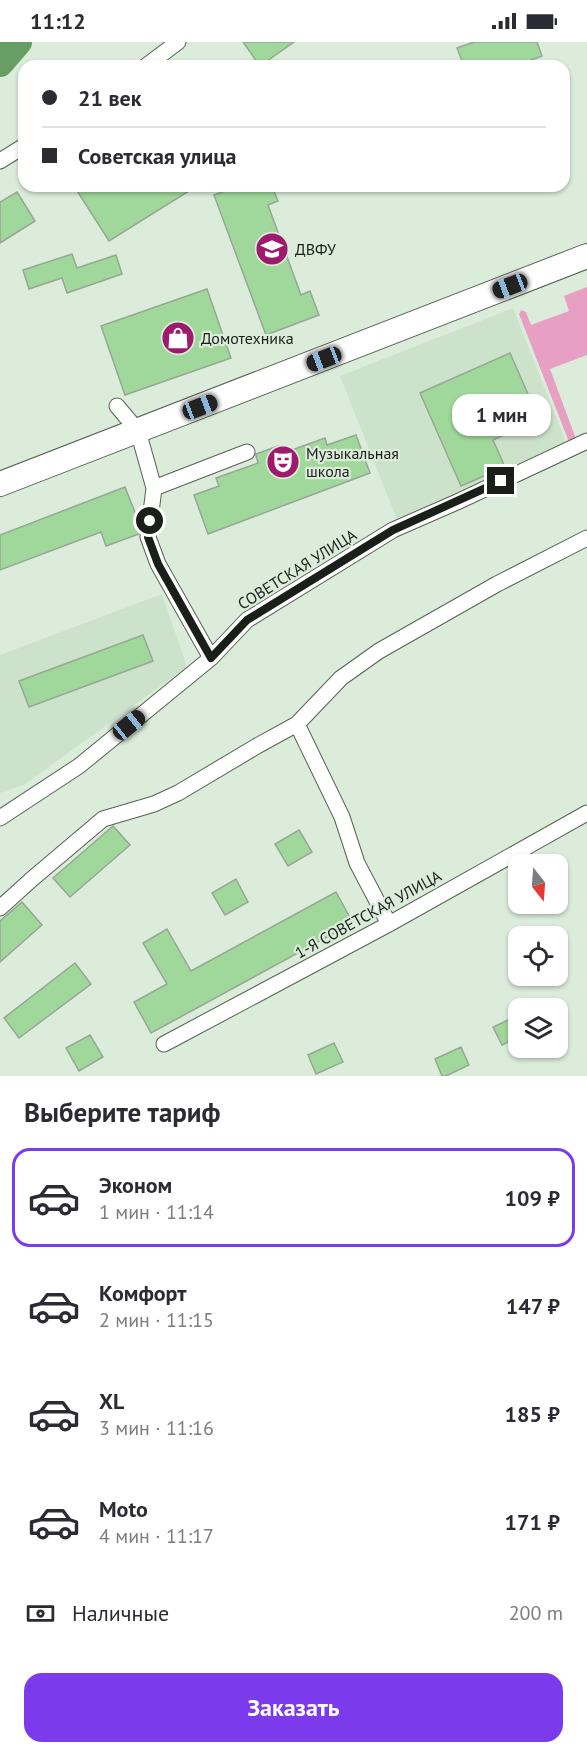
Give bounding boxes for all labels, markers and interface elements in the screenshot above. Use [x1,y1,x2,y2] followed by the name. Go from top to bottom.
[30,7,86,35] text: 11:12
[78,84,142,112] text: 21 век
[78,142,237,170] text: Советская улица
[254,231,290,267] school or university icon: ДВФУ
[295,239,336,259] place label: ДВФУ
[490,271,530,301] car
[160,320,196,356] shop icon: Домотехника
[201,328,294,348] place label: Домотехника
[304,344,344,374] car
[180,392,220,422] car
[452,394,550,436] callout: 1 мин
[476,402,527,428] text: 1 мин
[306,443,399,481] place label: Музыкальная школа
[265,444,301,480] theatre icon: Музыкальная школа
[487,467,514,494] route end
[136,507,163,534] route start
[234,524,361,614] street label: СОВЕТСКАЯ УЛИЦА
[109,707,149,743] car
[508,854,568,914] north arrow
[508,854,568,1058] map controls
[291,865,445,963] street label: 1-Я СОВЕТСКАЯ УЛИЦА
[508,926,568,986] button: locate
[508,998,568,1058] button: layers
[24,1095,220,1129] text: Выберите тариф
[27,1171,81,1225] icon: car
[99,1171,172,1199] text: Эконом
[505,1184,560,1212] text: 109 ₽
[99,1199,214,1225] text: 1 мин · 11:14
[27,1279,81,1333] icon: car
[99,1279,187,1307] text: Комфорт
[506,1292,560,1320] text: 147 ₽
[99,1307,214,1333] text: 2 мин · 11:15
[27,1387,81,1441] icon: car
[99,1387,124,1415] text: XL
[505,1400,560,1428] text: 185 ₽
[99,1415,214,1441] text: 3 мин · 11:16
[27,1495,81,1549] icon: car
[99,1495,148,1523] text: Moto
[505,1508,560,1536] text: 171 ₽
[99,1523,214,1549] text: 4 мин · 11:17
[24,1597,57,1630] icon: cash
[72,1599,169,1627] text: Наличные
[509,1600,563,1626] text: 200 m
[24,1673,563,1742] button: Заказать

